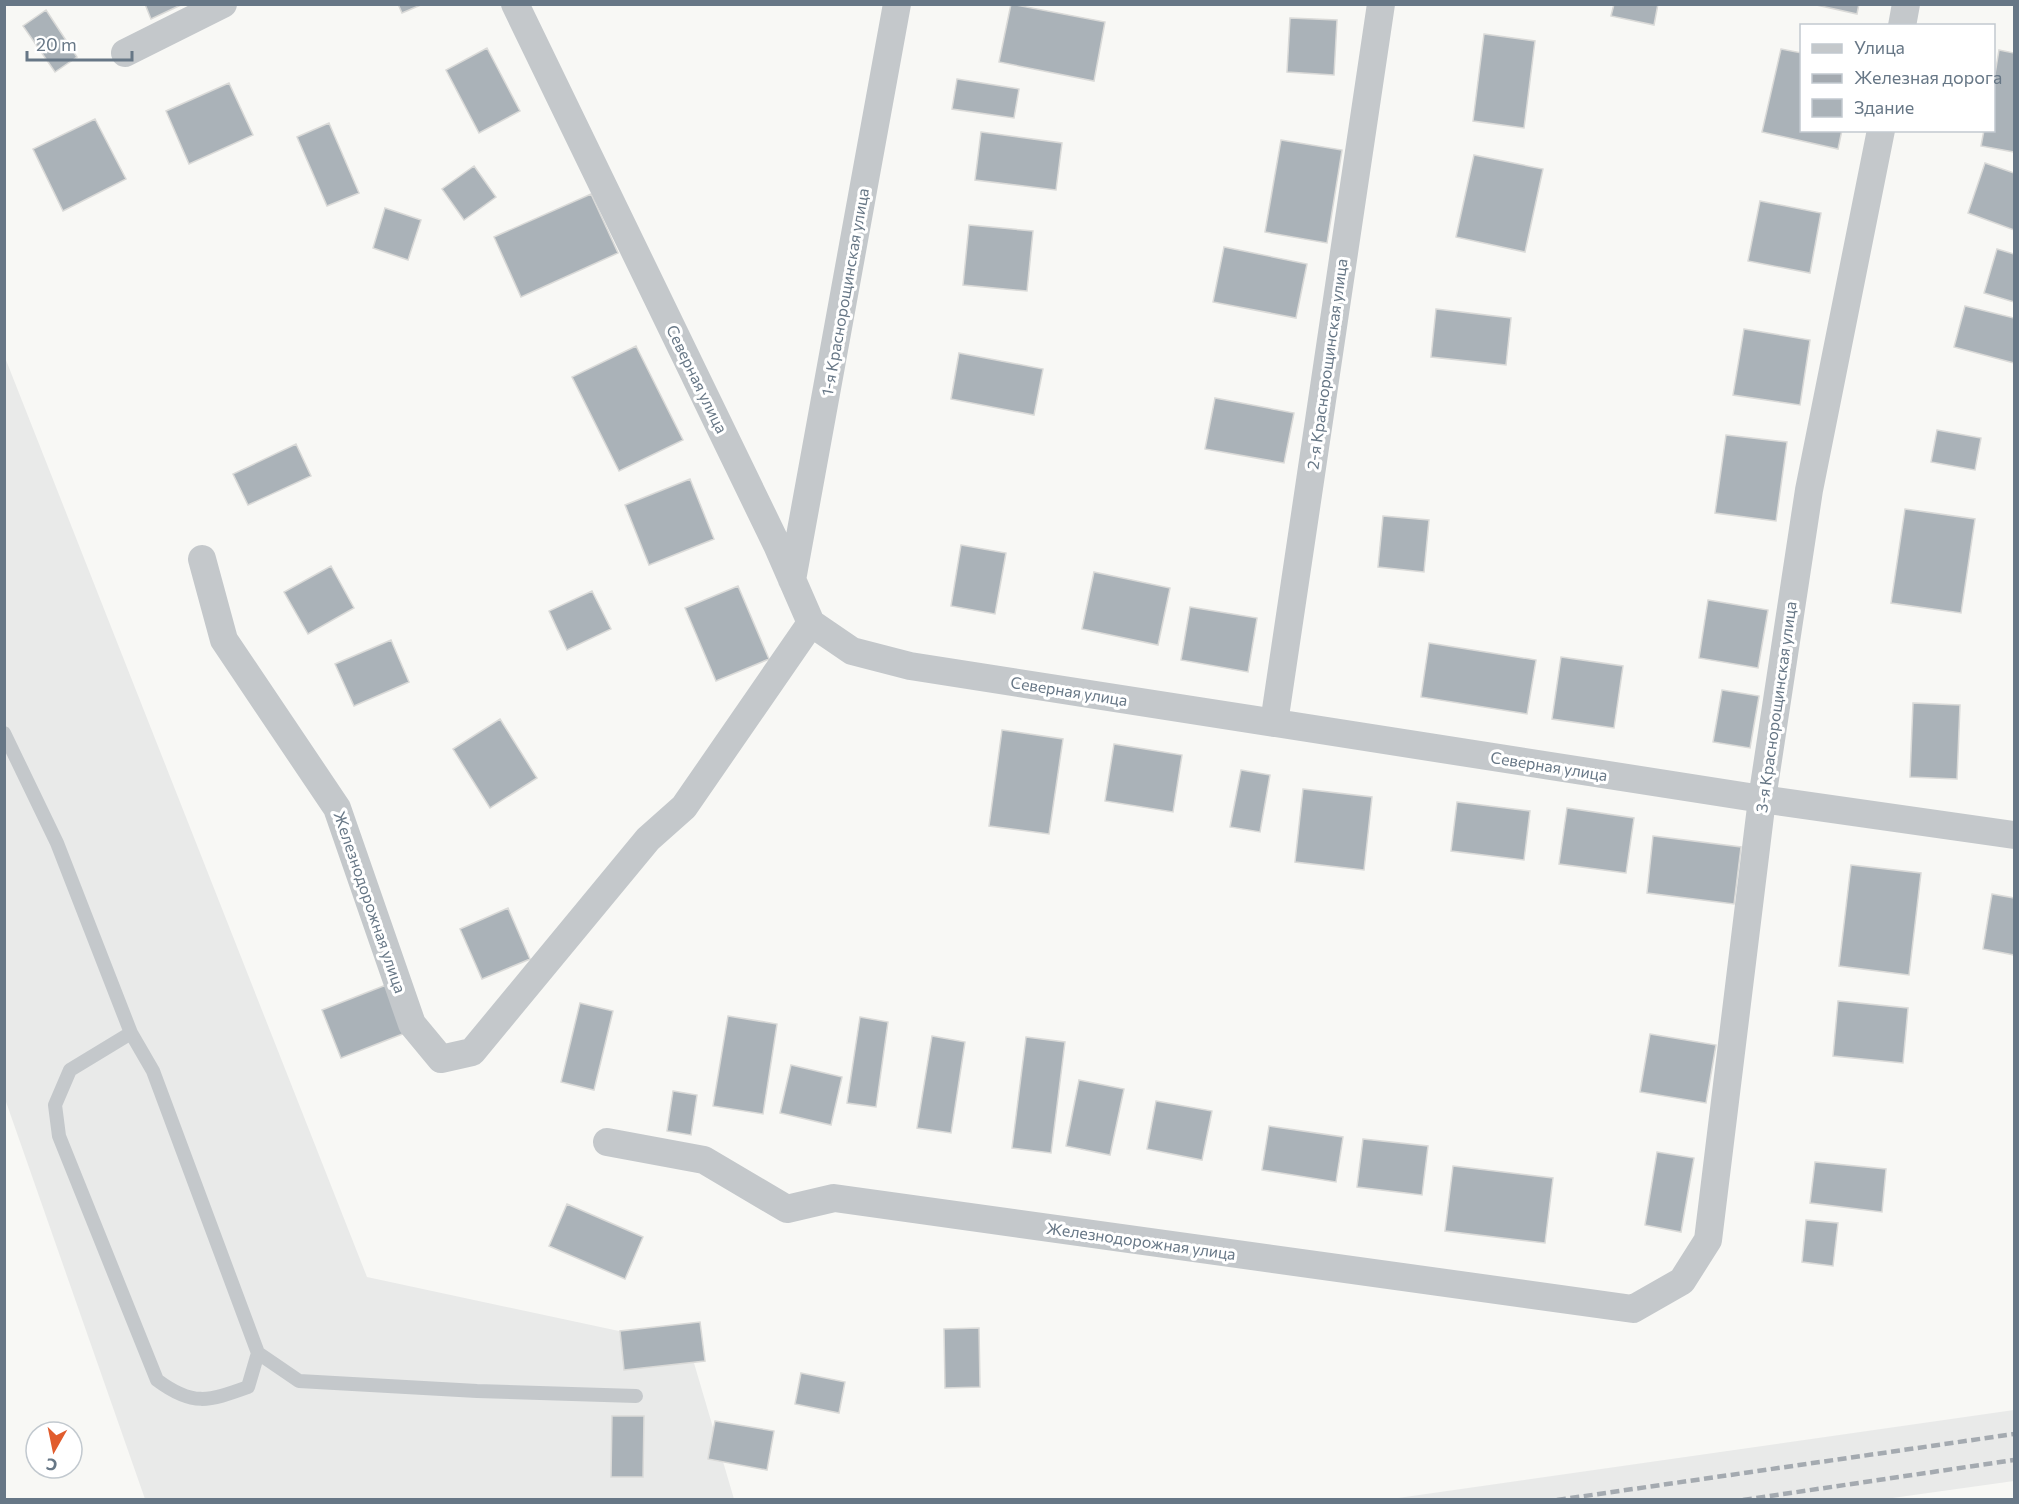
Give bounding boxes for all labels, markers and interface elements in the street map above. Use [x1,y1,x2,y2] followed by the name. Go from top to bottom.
[27,24,132,62] scale bar
[1800,24,1995,132] legend
[36,33,77,55] text: 20 m
[1854,36,1905,58] text: Улица
[1854,66,2002,88] text: Железная дорога
[1854,96,1914,118] text: Здание
[817,186,872,397] street label: 1-я Краснорощинская улица
[1302,257,1351,471] street label: 2-я Краснорощинская улица
[663,321,732,436] street label: Северная улица
[1751,600,1800,814] street label: 3-я Краснорощинская улица
[1009,672,1129,709] street label: Северная улица
[1489,747,1609,784] street label: Северная улица
[330,808,411,995] street label: Железнодорожная улица
[1045,1218,1237,1263] street label: Железнодорожная улица
[24,1420,84,1480] north arrow
[45,1455,58,1476] text: С

